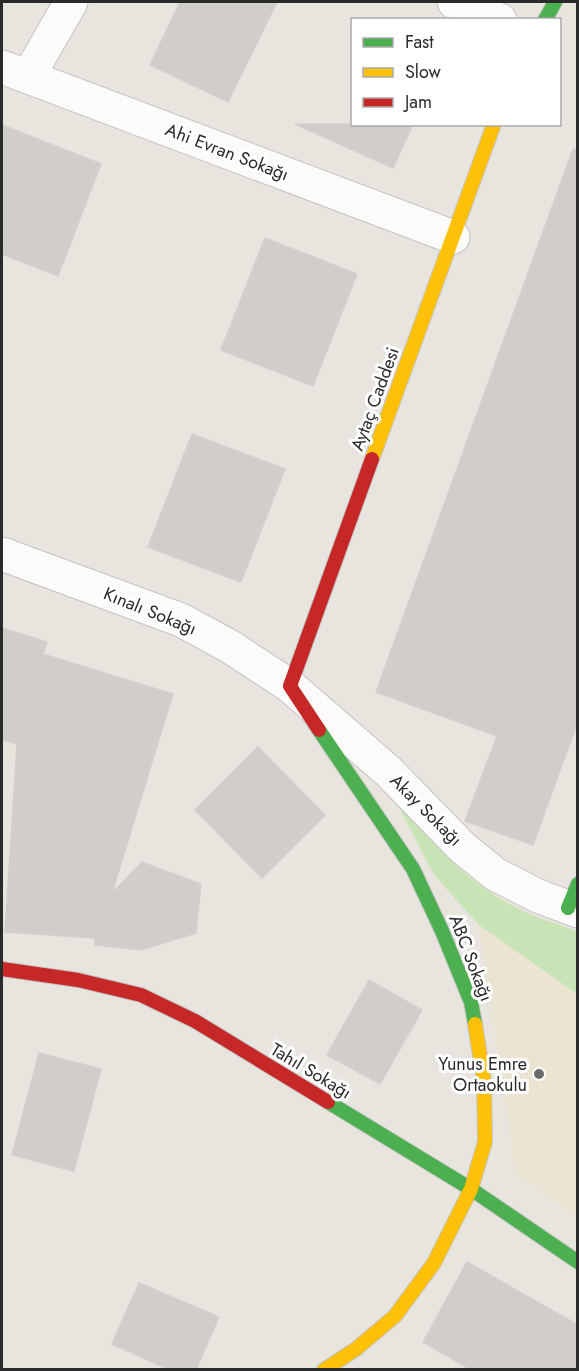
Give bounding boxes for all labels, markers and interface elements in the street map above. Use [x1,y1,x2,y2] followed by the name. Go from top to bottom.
[351,18,561,126] legend
[405,29,434,55] text: Fast
[405,59,442,85] text: Slow
[403,89,432,115] text: Jam
[162,117,292,187] street label: Ahi Evran Sokağı
[344,344,406,454] street label: Aytaç Caddesi
[100,581,200,641] street label: Kınalı Sokağı
[384,768,468,852] street label: Akay Sokağı
[443,911,499,1005] street label: ABC Sokağı
[266,1037,356,1105] street label: Tahıl Sokağı
[438,1051,527,1098] place label: Yunus Emre Ortaokulu
[532,1067,546,1081] marker: Yunus Emre Ortaokulu

